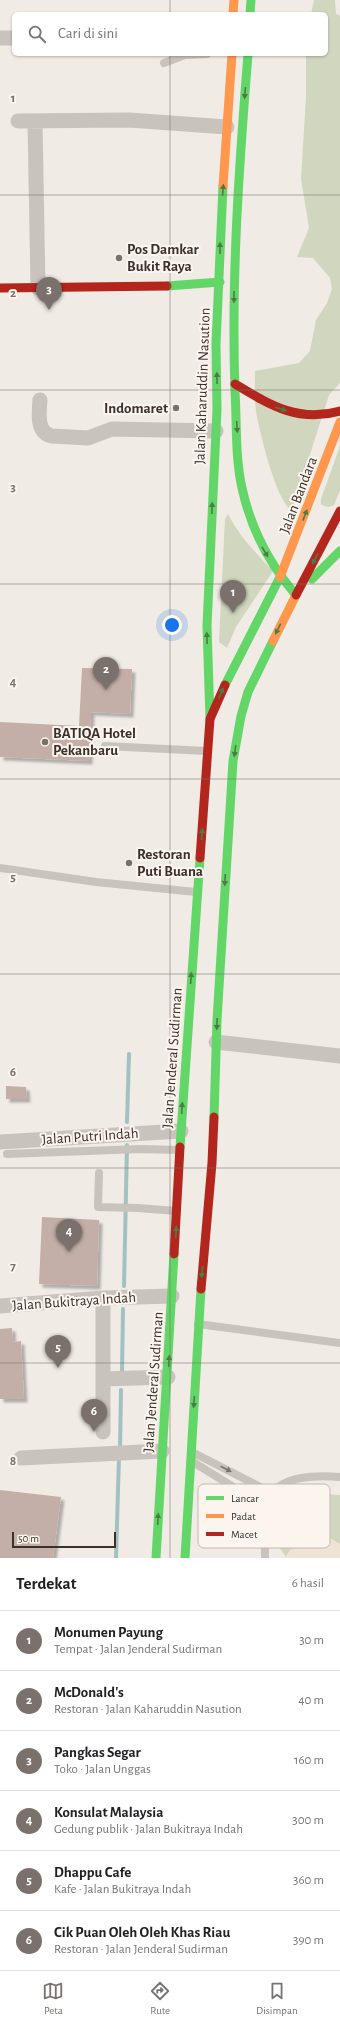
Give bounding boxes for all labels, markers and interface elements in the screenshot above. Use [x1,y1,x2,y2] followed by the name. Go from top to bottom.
[12,12,328,56] search box
[26,23,48,45] icon: search
[58,26,118,41] text: Cari di sini
[241,87,248,99] one-way arrow
[11,92,15,105] text: 1
[219,184,226,196] one-way arrow
[217,241,223,254] one-way arrow
[127,242,200,274] place label: Pos Damkar Bukit Raya
[114,253,124,263] marker: Pos Damkar Bukit Raya
[36,277,62,310] pin: 3
[10,287,16,300] text: 2
[231,291,237,304] one-way arrow
[192,307,213,465] street label: Jalan Kaharuddin Nasution
[214,371,220,384] one-way arrow
[104,401,168,416] place label: Indomaret
[171,403,181,413] marker: Indomaret
[275,406,287,412] one-way arrow
[234,421,241,433] one-way arrow
[277,455,320,536] street label: Jalan Bandara
[10,481,16,494] text: 3
[209,501,215,514] one-way arrow
[302,509,308,521] one-way arrow
[261,547,269,557] one-way arrow
[312,554,319,565] one-way arrow
[220,580,246,613] pin: 1
[162,615,182,635] your location
[275,623,282,635] one-way arrow
[204,631,210,644] one-way arrow
[93,657,119,690] pin: 2
[10,676,17,689] text: 4
[218,687,224,699] one-way arrow
[53,726,136,758] place label: BATIQA Hotel Pekanbaru
[40,737,50,747] marker: BATIQA Hotel Pekanbaru
[232,745,238,757] one-way arrow
[198,828,205,840] one-way arrow
[137,847,203,879] place label: Restoran Puti Buana
[124,858,134,868] marker: Restoran Puti Buana
[10,871,16,884] text: 5
[222,874,229,886] one-way arrow
[188,972,195,984] one-way arrow
[160,987,185,1129] street label: Jalan Jenderal Sudirman
[213,1018,220,1030] one-way arrow
[10,1066,16,1079] text: 6
[179,1102,186,1114] one-way arrow
[41,1126,139,1147] street label: Jalan Putri Indah
[56,1219,82,1252] pin: 4
[173,1225,179,1238] one-way arrow
[10,1260,16,1273] text: 7
[199,1266,206,1278] one-way arrow
[12,1290,136,1313] street label: Jalan Bukitraya Indah
[141,1311,166,1453] street label: Jalan Jenderal Sudirman
[45,1335,71,1368] pin: 5
[165,1355,172,1367] one-way arrow
[190,1396,197,1408] one-way arrow
[81,1399,107,1432] pin: 6
[10,1455,16,1468] text: 8
[220,1466,232,1473] one-way arrow
[198,1484,330,1548] legend
[231,1493,259,1504] text: Lancar
[231,1511,256,1522] text: Padat
[155,1513,162,1525] one-way arrow
[231,1529,258,1540] text: Macet
[12,1530,116,1549] scale bar
[18,1533,39,1544] text: 50 m
[16,1575,76,1592] text: Terdekat
[292,1577,324,1590] text: 6 hasil
[54,1625,163,1640] text: Monumen Payung
[27,1634,31,1647] text: 1
[299,1634,324,1647] text: 30 m
[54,1643,222,1656] text: Tempat · Jalan Jenderal Sudirman
[54,1685,124,1700] text: McDonald's
[26,1694,32,1707] text: 2
[298,1694,324,1707] text: 40 m
[54,1703,242,1716] text: Restoran · Jalan Kaharuddin Nasution
[54,1745,141,1760] text: Pangkas Segar
[26,1754,32,1767] text: 3
[294,1754,324,1767] text: 160 m
[54,1763,151,1776] text: Toko · Jalan Unggas
[54,1805,163,1820] text: Konsulat Malaysia
[26,1814,32,1827] text: 4
[292,1814,324,1827] text: 300 m
[54,1823,243,1836] text: Gedung publik · Jalan Bukitraya Indah
[54,1865,131,1880] text: Dhappu Cafe
[26,1874,32,1887] text: 5
[293,1874,324,1887] text: 360 m
[54,1883,191,1896] text: Kafe · Jalan Bukitraya Indah
[54,1925,230,1940] text: Cik Puan Oleh Oleh Khas Riau
[26,1934,32,1947] text: 6
[293,1934,324,1947] text: 390 m
[54,1943,228,1956] text: Restoran · Jalan Jenderal Sudirman
[42,1980,64,2017] tab: Peta
[149,1980,171,2017] tab: Rute
[256,1980,298,2017] tab: Disimpan

